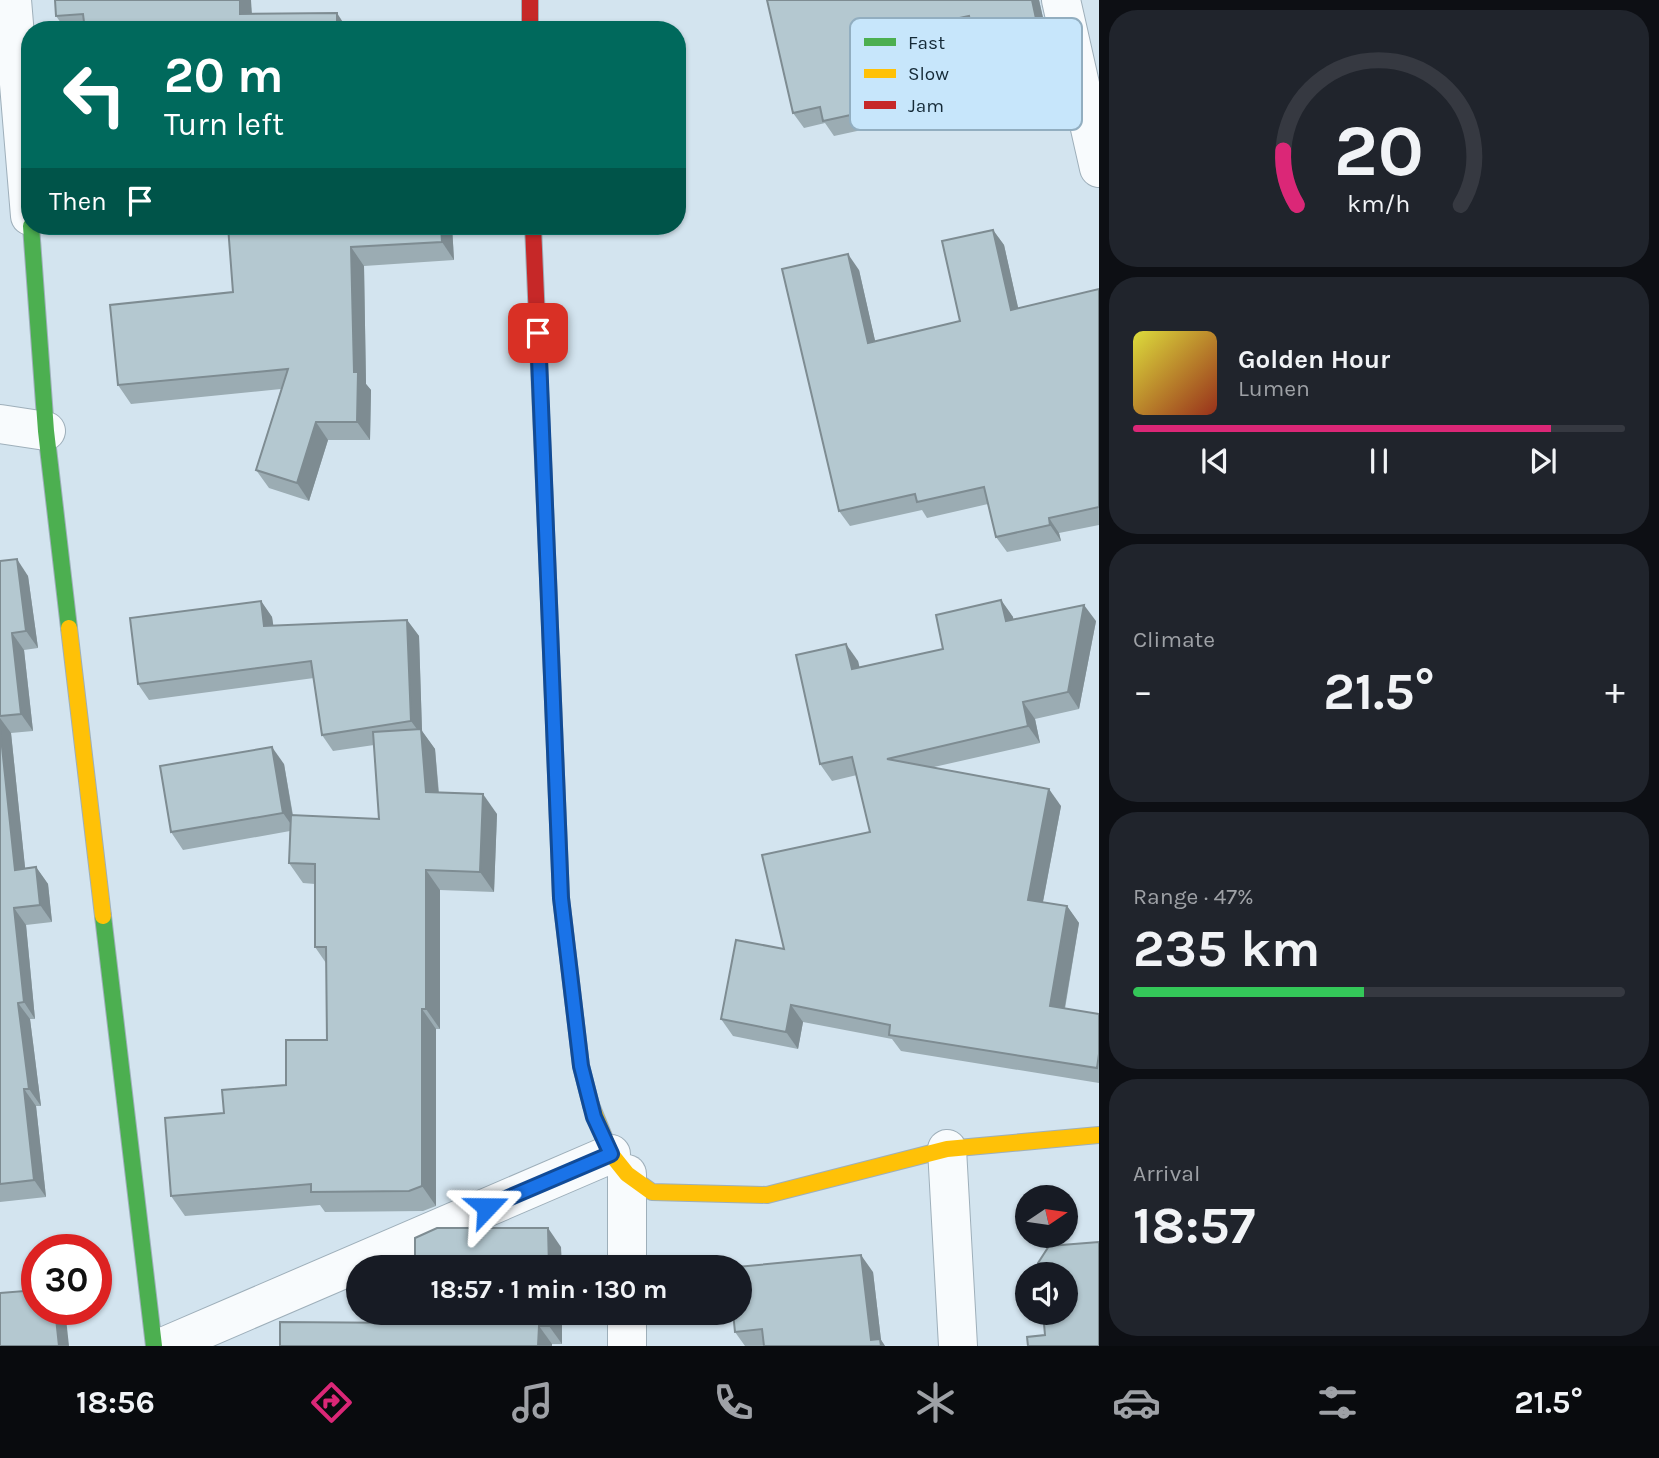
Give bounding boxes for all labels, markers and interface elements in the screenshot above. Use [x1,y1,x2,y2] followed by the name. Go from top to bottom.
[850,18,1082,130] legend
[908,32,945,54] text: Fast
[164,47,284,104] text: 20 m
[49,49,140,140] icon: left
[908,63,949,85] text: Slow
[908,95,944,117] text: Jam
[164,106,284,143] text: Turn left
[1334,108,1424,193] text: 20
[121,182,159,220] icon: arrive
[49,186,107,217] text: Then
[1347,188,1411,217] text: km/h
[508,303,568,363] pin
[519,314,557,352] icon: arrive
[1238,344,1390,375] text: Golden Hour
[1238,375,1310,402] text: Lumen
[1196,442,1234,480] icon: previous
[1360,442,1398,480] icon: pause
[1524,442,1562,480] icon: next
[1133,626,1215,653] text: Climate
[1323,661,1435,722] text: 21.5°
[1133,669,1153,714] text: −
[1605,669,1625,714] text: +
[1133,883,1254,910] text: Range · 47%
[1133,918,1320,979] text: 235 km
[1133,1160,1200,1187] text: Arrival
[450,1170,524,1244] position arrow
[1015,1185,1078,1248] north arrow
[1015,1185,1078,1325] map controls
[1133,1195,1255,1256] text: 18:57
[21,1234,112,1325] speed limit sign: 30
[1015,1262,1078,1325] button: sound
[430,1274,668,1305] text: 18:57 · 1 min · 130 m
[307,1378,356,1427] icon: directions
[508,1378,557,1427] icon: music
[709,1378,758,1427] icon: phone
[911,1378,960,1427] icon: climate
[1112,1378,1161,1427] icon: car
[1313,1378,1362,1427] icon: filters
[76,1384,155,1421] text: 18:56
[1514,1384,1583,1421] text: 21.5°

